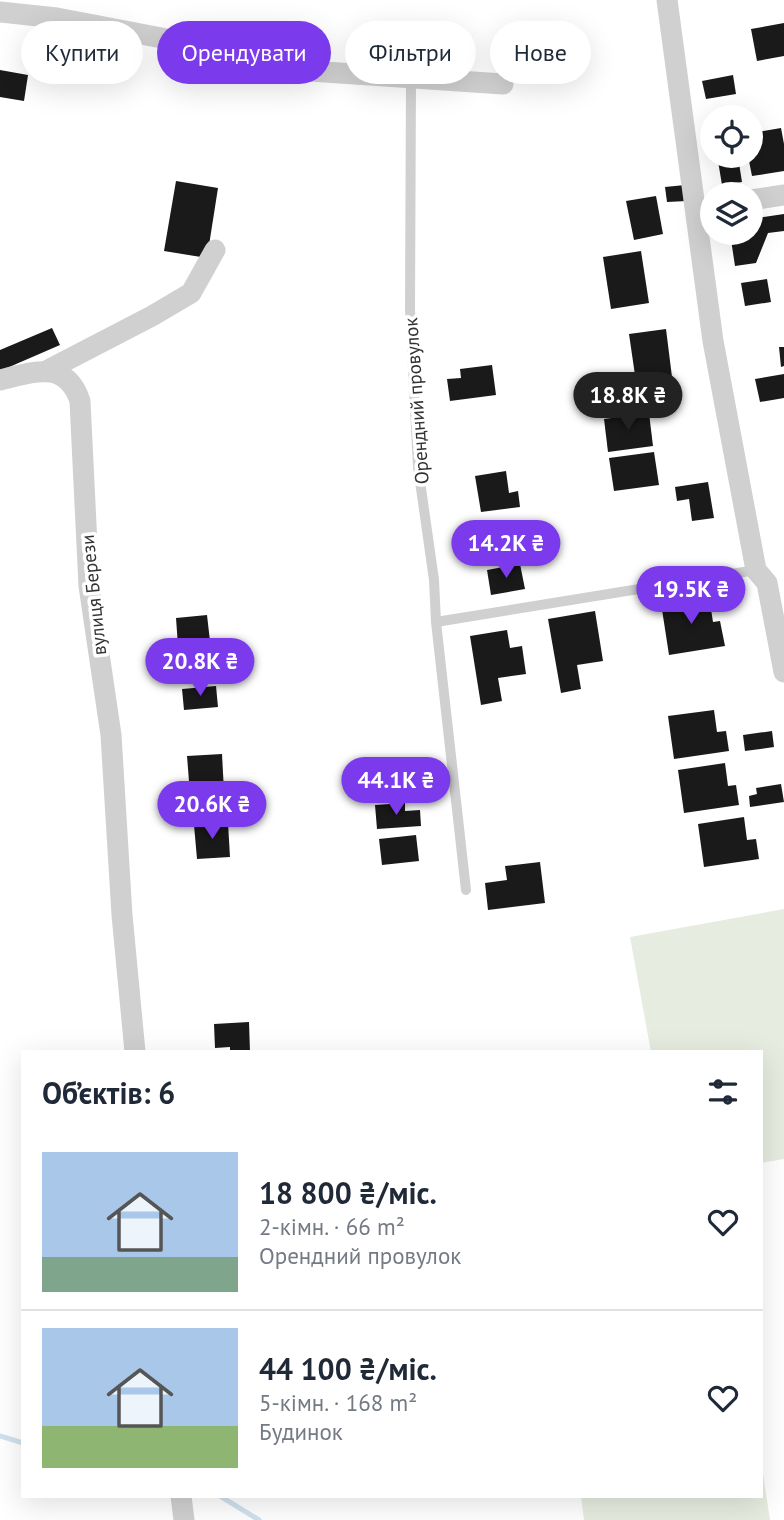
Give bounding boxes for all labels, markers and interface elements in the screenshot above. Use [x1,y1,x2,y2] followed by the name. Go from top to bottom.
[21,21,143,84] chip: Купити
[157,21,331,84] chip: Орендувати
[345,21,476,84] chip: Фільтри
[490,21,591,84] chip: Нове
[700,105,763,245] map controls
[700,105,763,168] button: locate
[700,182,763,245] button: layers
[398,317,434,485] street label: Орендний провулок
[563,372,693,432] pin: 18.8K ₴
[589,380,667,409] text: 18.8K ₴
[441,520,571,580] pin: 14.2K ₴
[467,528,545,557] text: 14.2K ₴
[75,533,111,657] street label: вулиця Берези
[626,566,756,626] pin: 19.5K ₴
[652,574,730,603] text: 19.5K ₴
[135,638,265,698] pin: 20.8K ₴
[161,646,239,675] text: 20.8K ₴
[331,758,461,817] pin: 44.1K ₴
[357,765,435,794] text: 44.1K ₴
[147,782,277,841] pin: 20.6K ₴
[173,789,251,818] text: 20.6K ₴
[42,1073,175,1112] text: Об’єктів: 6
[704,1073,742,1111] icon: filters
[259,1173,437,1212] text: 18 800 ₴/міс.
[98,1180,182,1264] icon: home
[704,1203,742,1241] icon: heart
[259,1212,405,1241] text: 2-кімн. · 66 m²
[259,1241,461,1270] text: Орендний провулок
[259,1349,437,1388] text: 44 100 ₴/міс.
[98,1356,182,1440] icon: home
[704,1379,742,1417] icon: heart
[259,1388,417,1417] text: 5-кімн. · 168 m²
[259,1417,343,1446] text: Будинок

